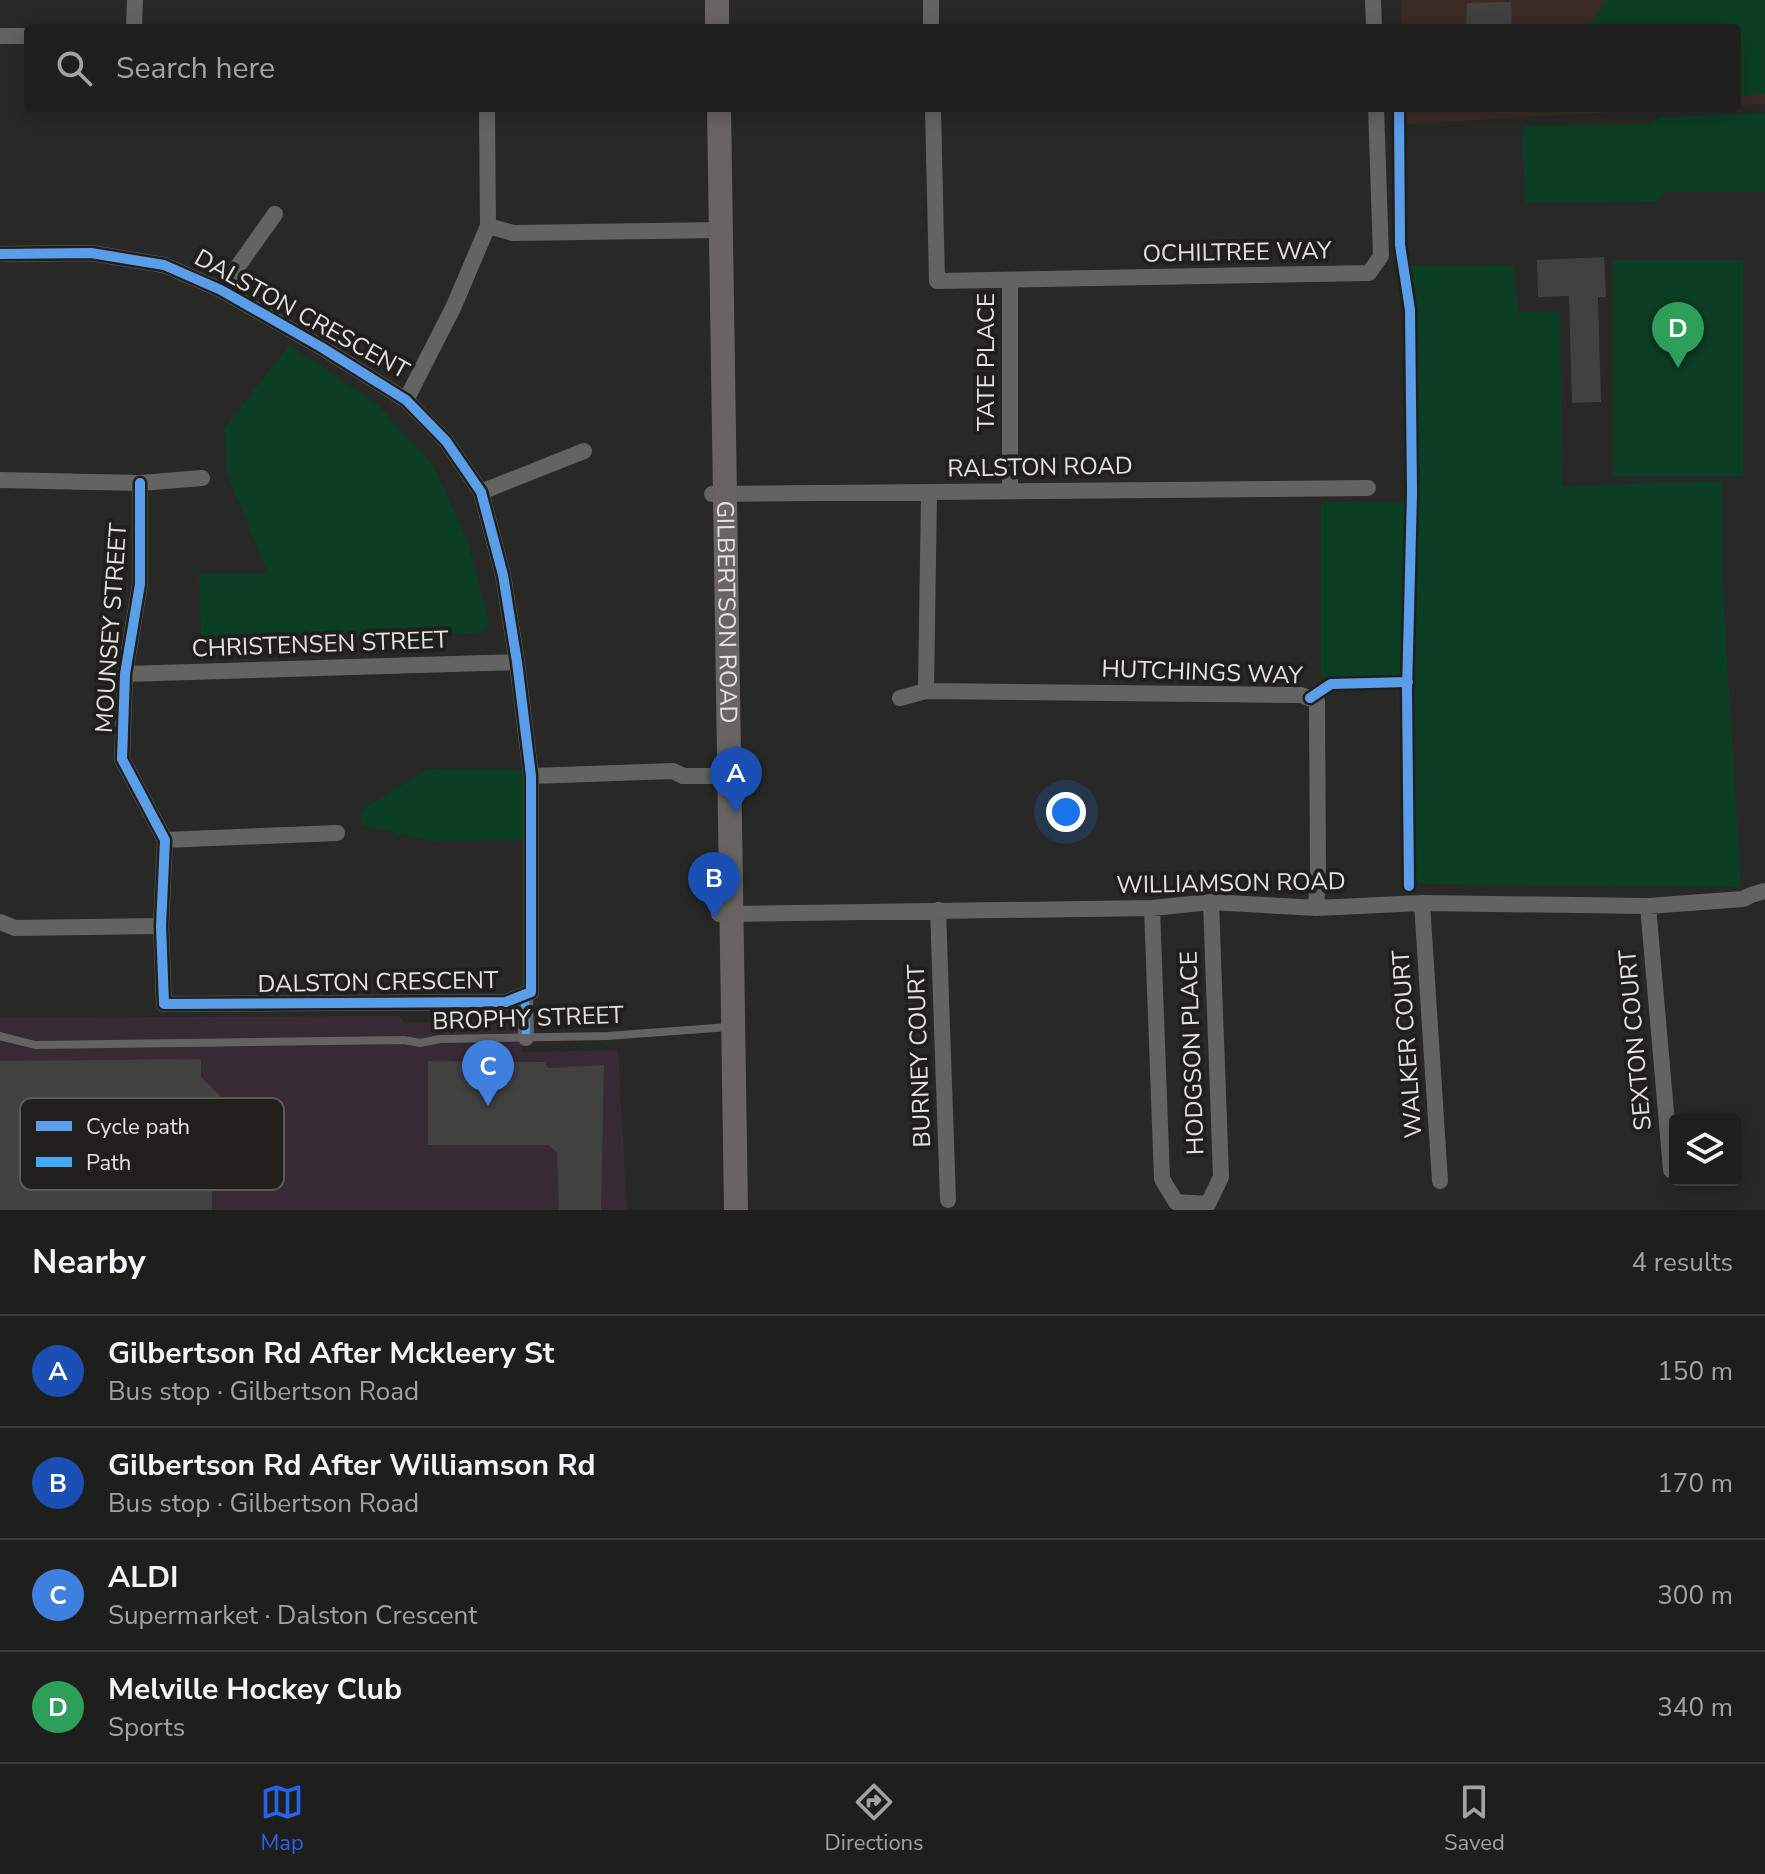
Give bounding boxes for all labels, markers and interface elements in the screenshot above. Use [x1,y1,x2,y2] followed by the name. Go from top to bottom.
[24,24,1741,112] search box
[52,46,96,90] icon: search
[116,48,275,89] text: Search here
[1142,234,1332,270] street label: OCHILTREE WAY
[189,242,416,387] street label: DALSTON CRESCENT
[970,293,1002,431] street label: TATE PLACE
[1652,302,1704,368] pin: D
[947,449,1133,485] street label: RALSTON ROAD
[709,500,744,724] street label: GILBERTSON ROAD
[88,521,134,734] street label: MOUNSEY STREET
[191,624,449,664] street label: CHRISTENSEN STREET
[1101,652,1304,692] street label: HUTCHINGS WAY
[710,747,762,813] pin: A
[1046,792,1086,832] your location
[688,852,740,918] pin: B
[1116,865,1346,901] street label: WILLIAMSON ROAD
[1384,948,1430,1139] street label: WALKER COURT
[1611,948,1659,1132] street label: SEXTON COURT
[1172,950,1212,1156] street label: HODGSON PLACE
[900,963,938,1148] street label: BURNEY COURT
[257,964,499,1000] street label: DALSTON CRESCENT
[432,999,625,1037] street label: BROPHY STREET
[462,1040,514,1106] pin: C
[20,1098,284,1190] legend
[86,1112,190,1142] text: Cycle path
[1669,1114,1741,1186] map controls
[1669,1114,1741,1186] button: layers
[86,1148,131,1178] text: Path
[32,1239,146,1285] text: Nearby
[1632,1245,1733,1280] text: 4 results
[108,1333,554,1374] text: Gilbertson Rd After Mckleery St
[48,1354,68,1389] text: A
[1657,1354,1733,1389] text: 150 m
[108,1374,419,1409] text: Bus stop · Gilbertson Road
[108,1445,595,1486] text: Gilbertson Rd After Williamson Rd
[49,1466,67,1501] text: B
[1657,1466,1733,1501] text: 170 m
[108,1486,419,1521] text: Bus stop · Gilbertson Road
[108,1557,178,1598] text: ALDI
[49,1578,67,1613] text: C
[1657,1578,1733,1613] text: 300 m
[108,1598,477,1633] text: Supermarket · Dalston Crescent
[108,1669,402,1710] text: Melville Hockey Club
[48,1690,68,1725] text: D
[1657,1690,1733,1725] text: 340 m
[108,1710,185,1745] text: Sports
[260,1780,304,1858] tab: Map
[825,1780,924,1858] tab: Directions
[1444,1780,1505,1858] tab: Saved

